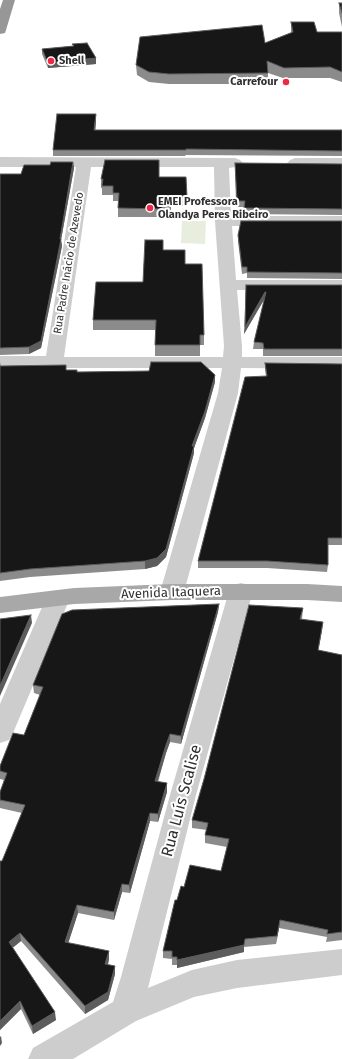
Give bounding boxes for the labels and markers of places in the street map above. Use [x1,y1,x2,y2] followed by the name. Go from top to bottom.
[59,54,84,68] place label: Shell
[46,56,56,66] marker: Shell
[230,75,278,89] place label: Carrefour
[281,77,291,87] marker: Carrefour
[158,195,268,221] place label: EMEI Professora Olandya Peres Ribeiro
[145,203,155,213] marker: EMEI Professora Olandya Peres Ribeiro

